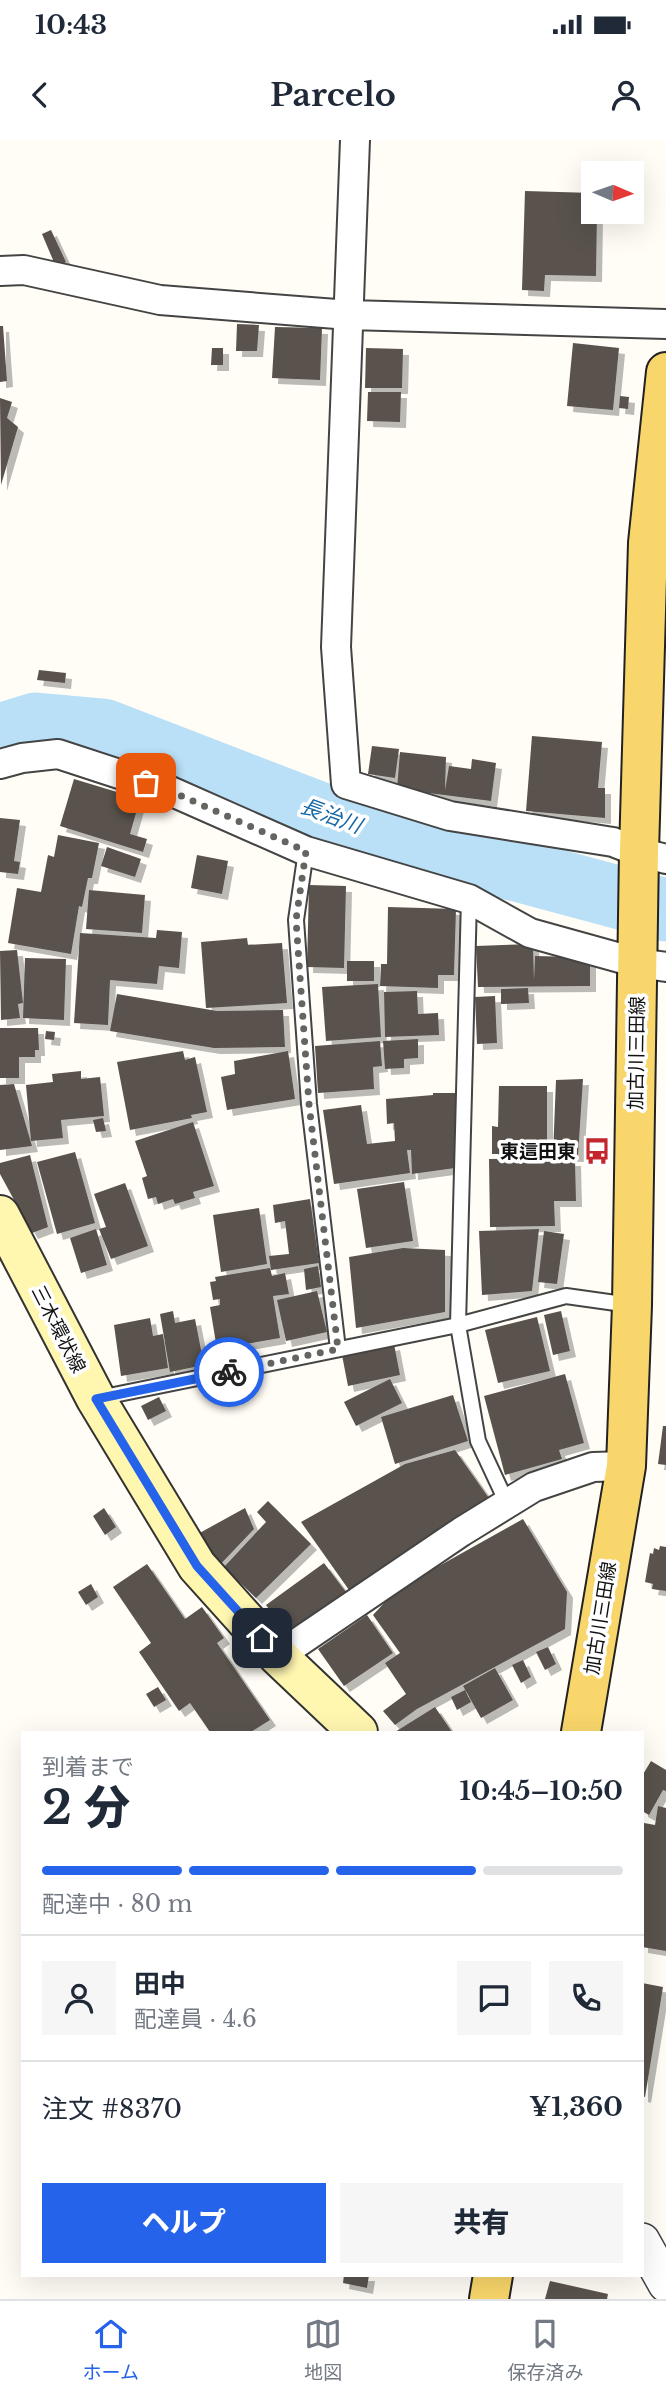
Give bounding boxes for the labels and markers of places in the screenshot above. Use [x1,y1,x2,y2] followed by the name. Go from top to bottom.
[116,753,176,813] pin
[582,1136,612,1166] bus stop icon: 東這田東
[500,1140,576,1163] place label: 東這田東
[232,1608,292,1668] pin

